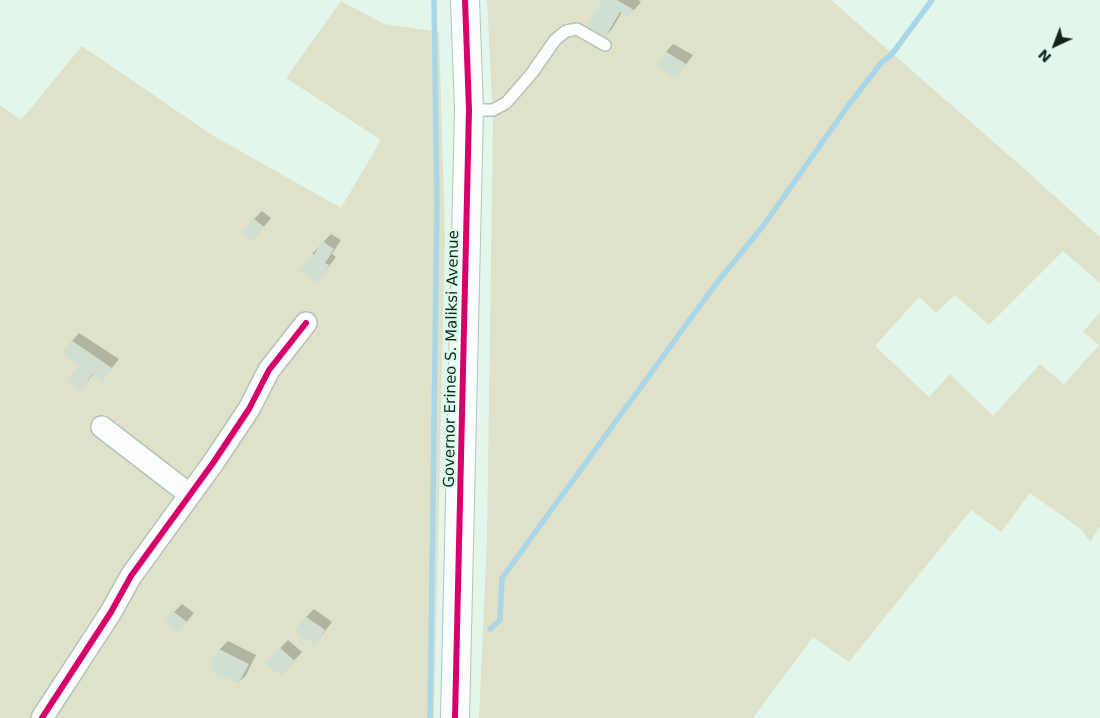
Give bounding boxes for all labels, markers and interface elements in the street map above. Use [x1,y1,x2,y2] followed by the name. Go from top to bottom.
[1030,20,1080,70] north arrow
[1035,46,1055,66] text: N
[441,230,463,488] street label: Governor Erineo S. Maliksi Avenue

